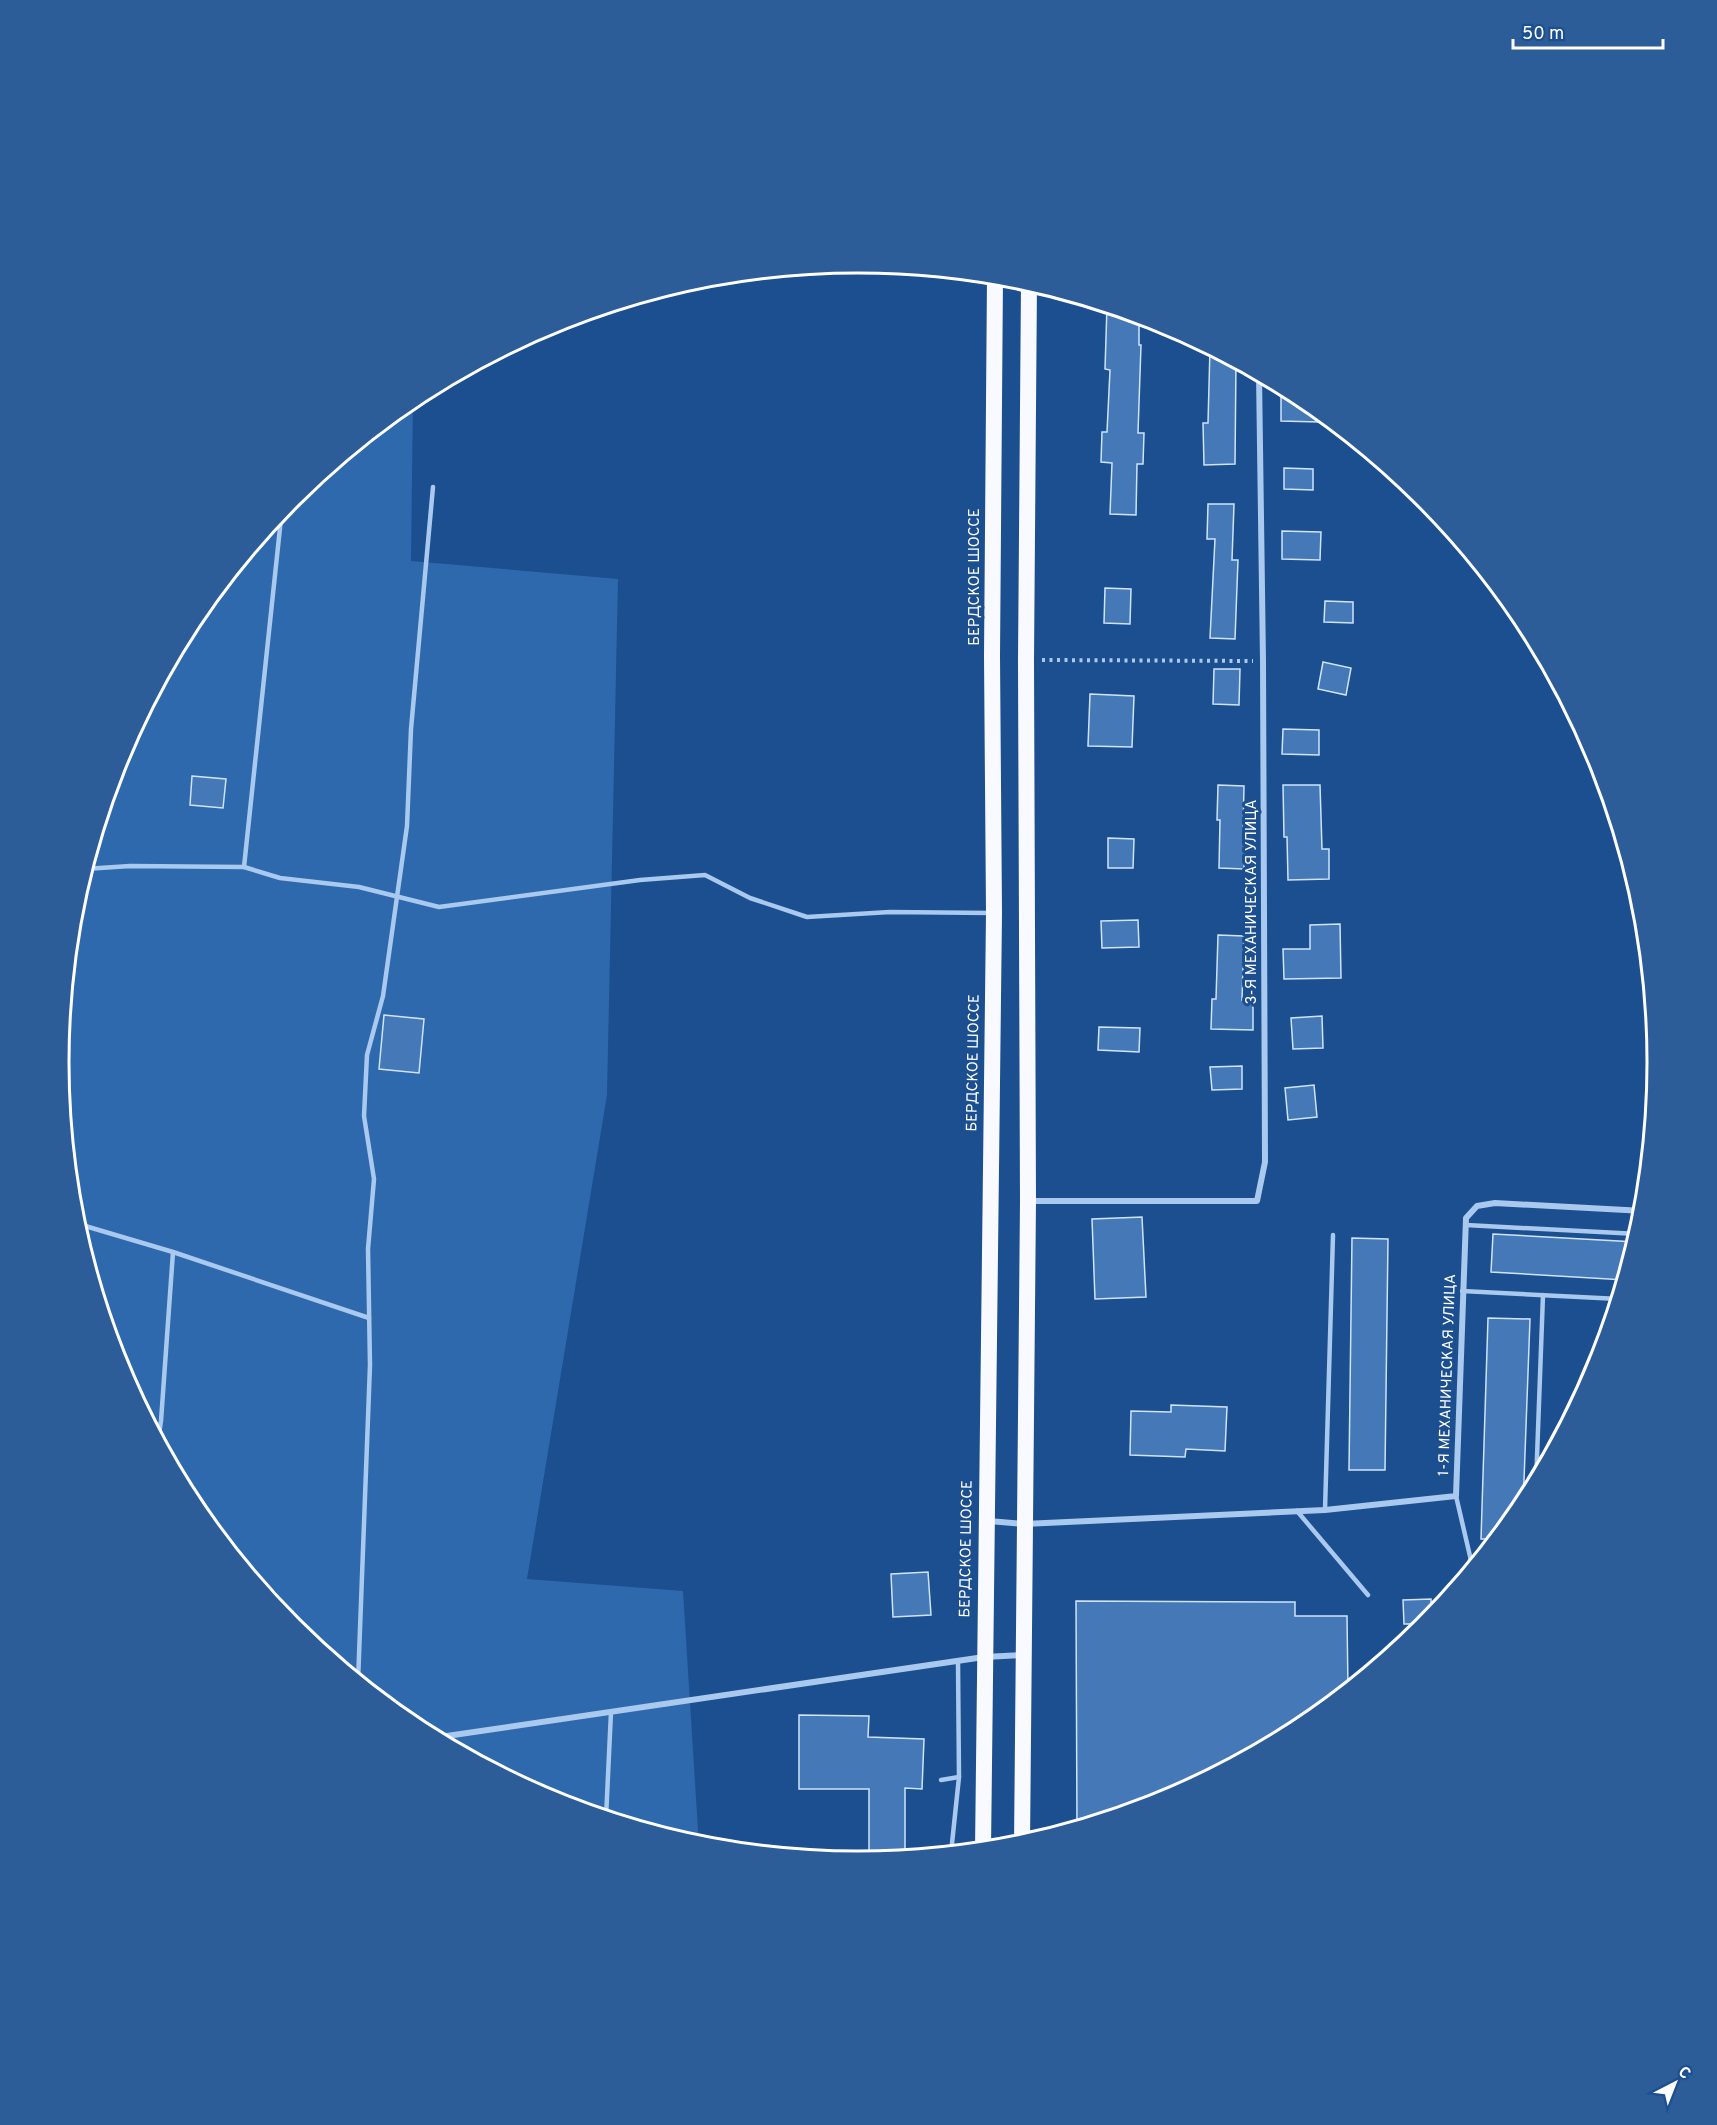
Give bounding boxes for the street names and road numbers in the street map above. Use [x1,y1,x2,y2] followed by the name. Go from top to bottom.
[966,508,985,646] street label: БЕРДСКОЕ ШОССЕ
[1243,799,1262,1005] street label: 3-Я МЕХАНИЧЕСКАЯ УЛИЦА
[963,994,985,1132] street label: БЕРДСКОЕ ШОССЕ
[1435,1274,1461,1476] street label: 1-Я МЕХАНИЧЕСКАЯ УЛИЦА
[956,1480,978,1618] street label: БЕРДСКОЕ ШОССЕ

